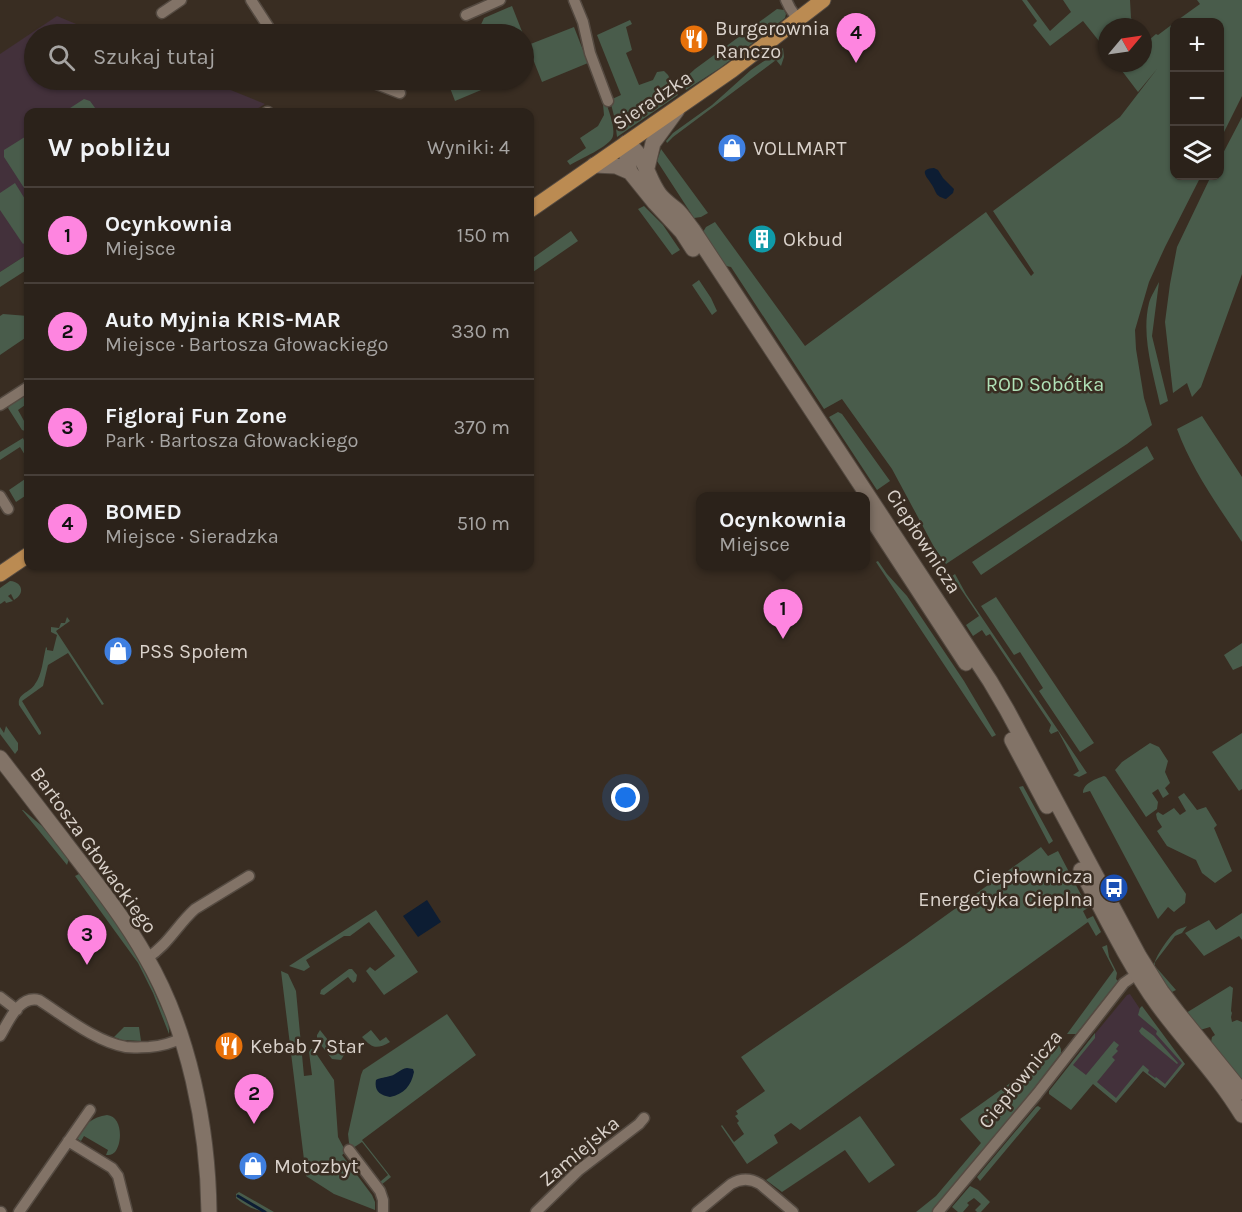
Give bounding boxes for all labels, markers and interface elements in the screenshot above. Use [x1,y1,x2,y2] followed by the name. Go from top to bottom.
[836,14,876,63] pin: 4
[715,17,830,63] place label: Burgerownia Ranczo
[1098,18,1152,72] north arrow
[1170,18,1224,180] map controls
[1170,18,1224,72] button: +
[678,23,710,55] restaurant icon: Burgerownia Ranczo
[24,24,534,90] search box
[45,41,78,74] icon: search
[93,44,216,70] text: Szukaj tutaj
[608,66,696,135] street label: Sieradzka
[1170,72,1224,126] button: −
[1170,126,1224,180] button: layers
[48,132,171,163] text: W pobliżu
[716,132,748,164] shop icon: VOLLMART
[427,136,510,159] text: Wyniki: 4
[753,137,846,160] place label: VOLLMART
[105,211,232,237] text: Ocynkownia
[746,223,778,255] building icon: Okbud
[64,224,71,247] text: 1
[457,224,510,247] text: 150 m
[783,228,843,251] place label: Okbud
[105,237,176,260] text: Miejsce
[105,307,341,333] text: Auto Myjnia KRIS-MAR
[61,320,74,343] text: 2
[451,320,510,343] text: 330 m
[105,333,388,356] text: Miejsce · Bartosza Głowackiego
[986,373,1104,396] park label: ROD Sobótka
[105,403,287,429] text: Figloraj Fun Zone
[61,416,74,439] text: 3
[453,416,510,439] text: 370 m
[105,429,358,452] text: Park · Bartosza Głowackiego
[881,485,966,598] street label: Ciepłownicza
[696,492,870,570] popup
[105,499,182,525] text: BOMED
[719,507,847,533] text: Ocynkownia
[62,512,73,535] text: 4
[457,512,510,535] text: 510 m
[105,525,279,548] text: Miejsce · Sieradzka
[719,533,790,556] text: Miejsce
[764,590,802,639] pin: 1
[102,635,134,667] shop icon: PSS Społem
[139,640,248,663] place label: PSS Społem
[26,763,162,938] street label: Bartosza Głowackiego
[611,783,640,812] your location
[918,865,1093,911] place label: Ciepłownicza Energetyka Cieplna
[1098,872,1130,904] bus stop icon: Ciepłownicza Energetyka Cieplna
[68,916,106,965] pin: 3
[974,1025,1067,1133] street label: Ciepłownicza
[213,1030,245,1062] restaurant icon: Kebab 7 Star
[250,1035,365,1058] place label: Kebab 7 Star
[234,1074,274,1124] pin: 2
[535,1111,624,1191] street label: Zamiejska
[237,1150,269,1182] shop icon: Motozbyt
[274,1155,359,1178] place label: Motozbyt

